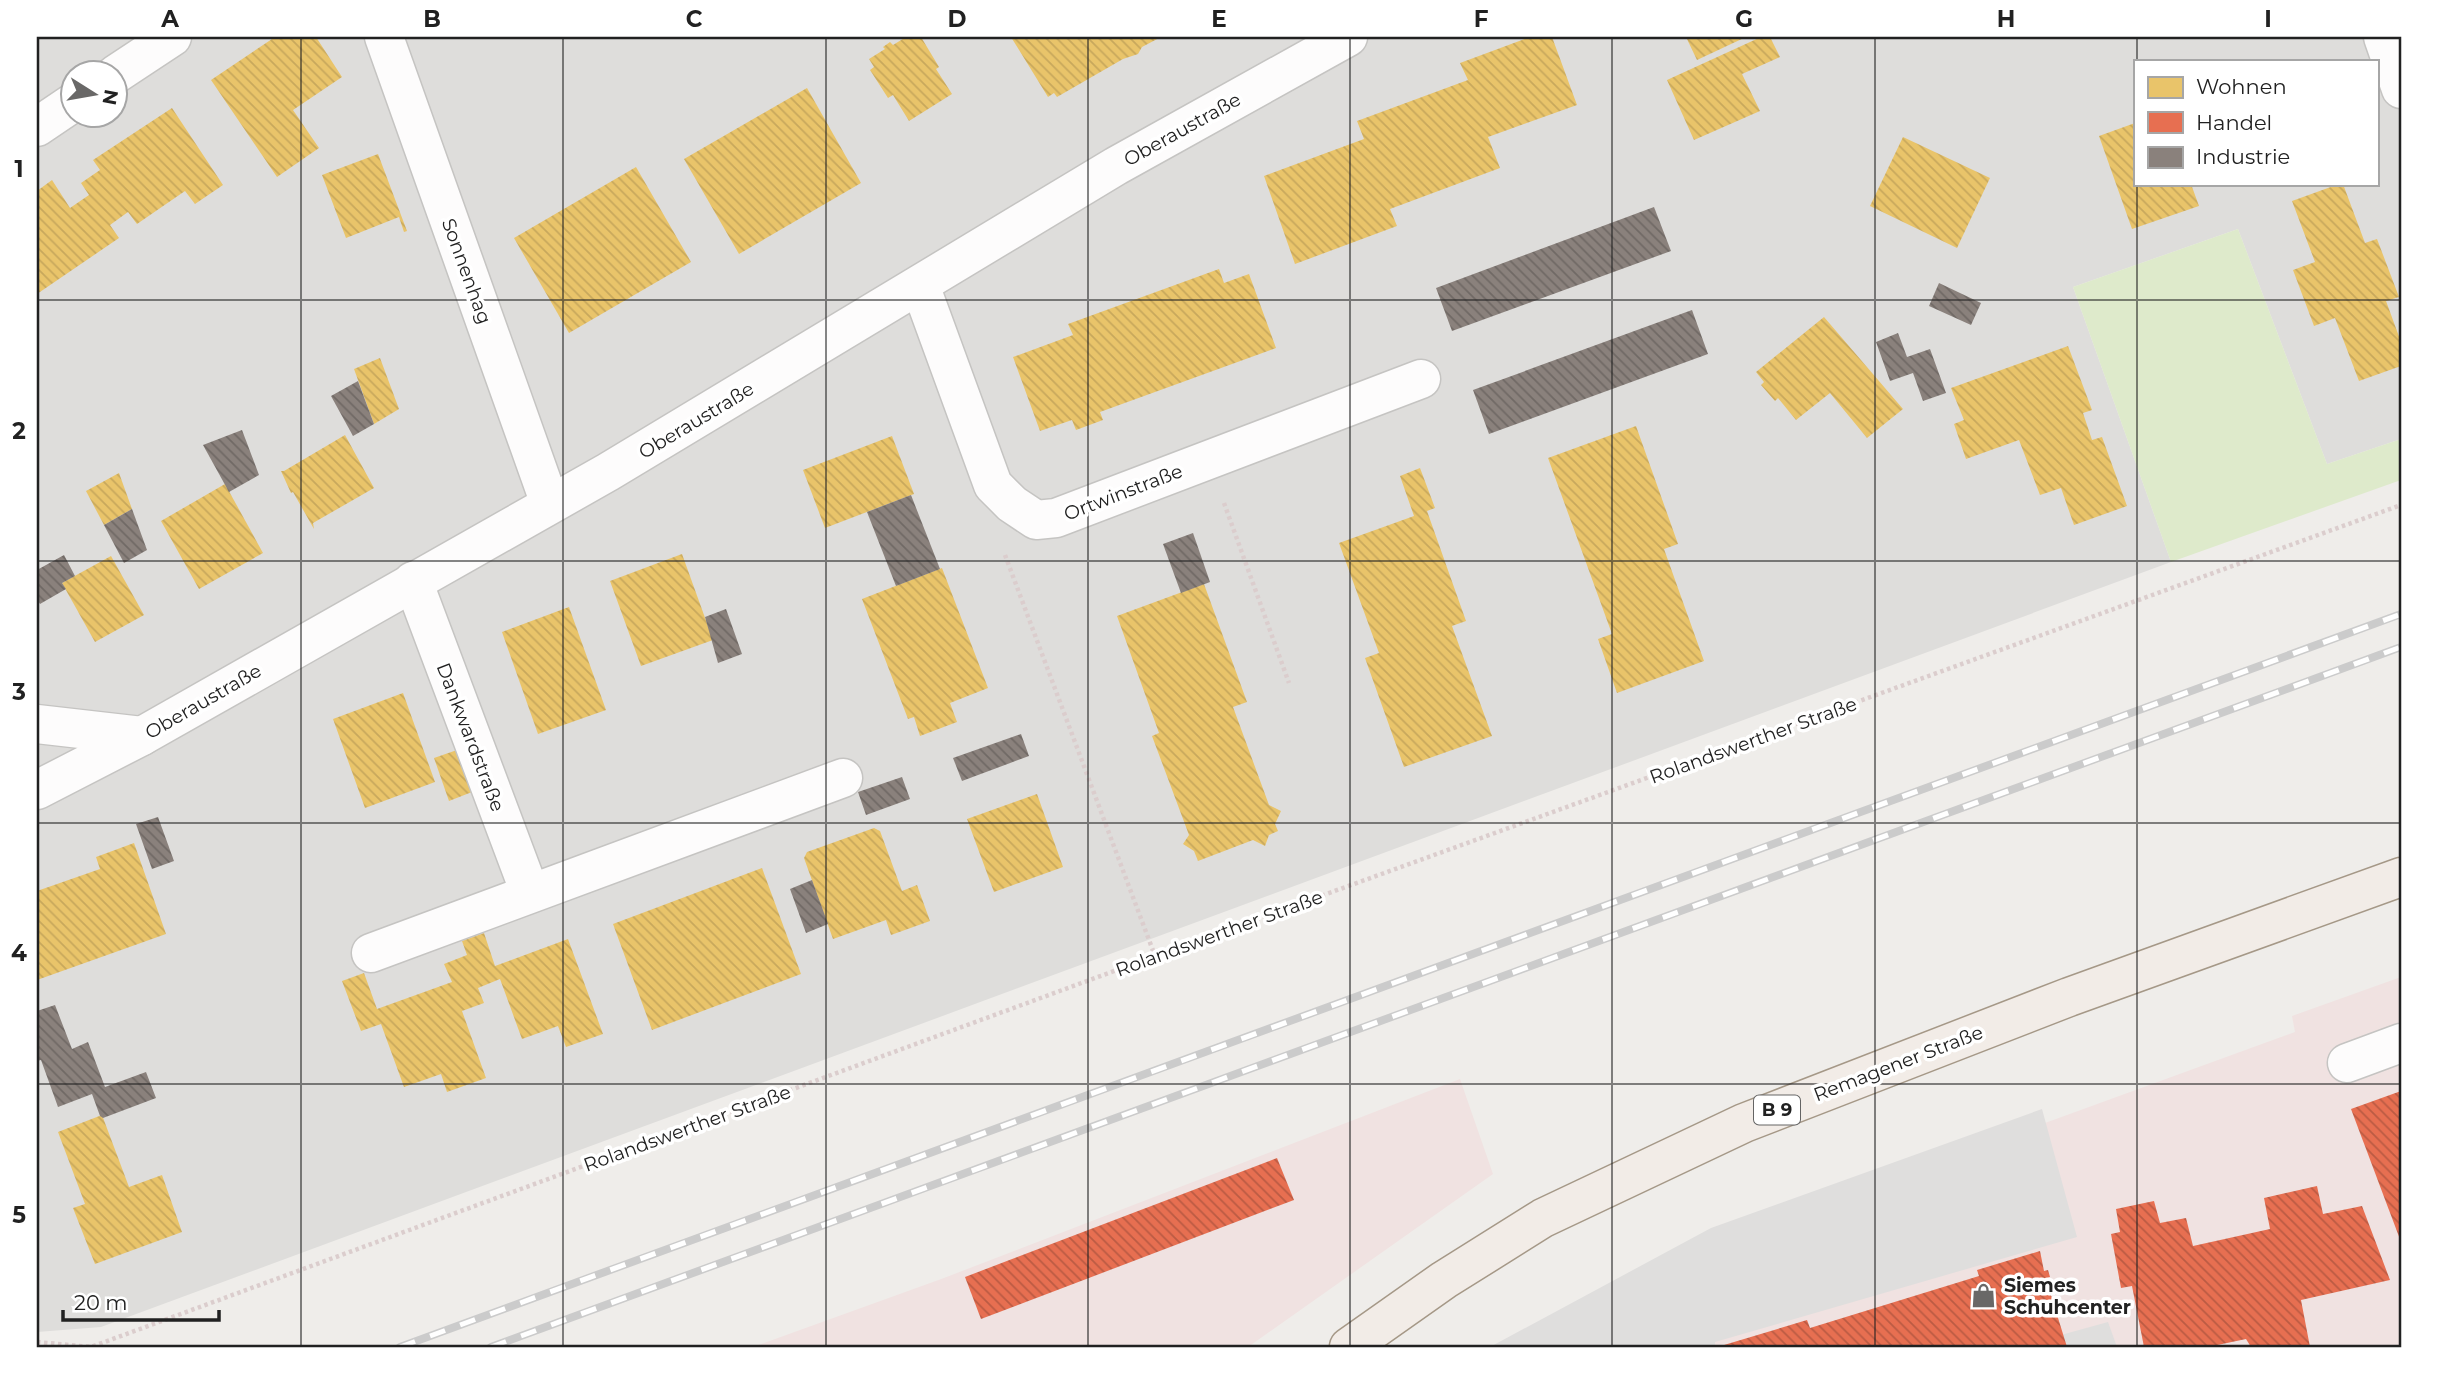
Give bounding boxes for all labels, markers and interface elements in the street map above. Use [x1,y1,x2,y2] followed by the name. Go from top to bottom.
[160,5,179,33] text: A
[423,5,441,33] text: B
[686,5,703,33] text: C
[948,5,967,33] text: D
[1211,5,1227,33] text: E
[1474,5,1489,33] text: F
[1735,5,1753,33] text: G
[1997,5,2015,33] text: H
[2264,5,2272,33] text: I
[60,60,130,130] north arrow
[2134,60,2378,186] legend
[2196,74,2287,99] text: Wohnen
[97,87,123,107] text: N
[1120,88,1245,171] street label: Oberaustraße
[2196,110,2272,135] text: Handel
[2196,144,2290,169] text: Industrie
[14,155,24,183] text: 1
[437,215,496,327] street label: Sonnenhag
[634,377,758,464] street label: Oberaustraße
[12,417,26,445] text: 2
[1061,459,1186,526] street label: Ortwinstraße
[141,659,265,744] street label: Oberaustraße
[432,659,510,815] street label: Dankwardstraße
[11,678,26,706] text: 3
[1646,692,1860,789] street label: Rolandswerther Straße
[1112,885,1326,982] street label: Rolandswerther Straße
[11,939,27,967] text: 4
[1810,1021,1986,1106] street label: Remagener Straße
[580,1080,794,1177] street label: Rolandswerther Straße
[1754,1096,1800,1125] road number: B 9
[12,1201,26,1229] text: 5
[2004,1274,2131,1319] place label: Siemes Schuhcenter
[63,1279,219,1323] scale bar
[1970,1282,1998,1310] shop icon: Siemes Schuhcenter
[74,1290,128,1315] text: 20 m

